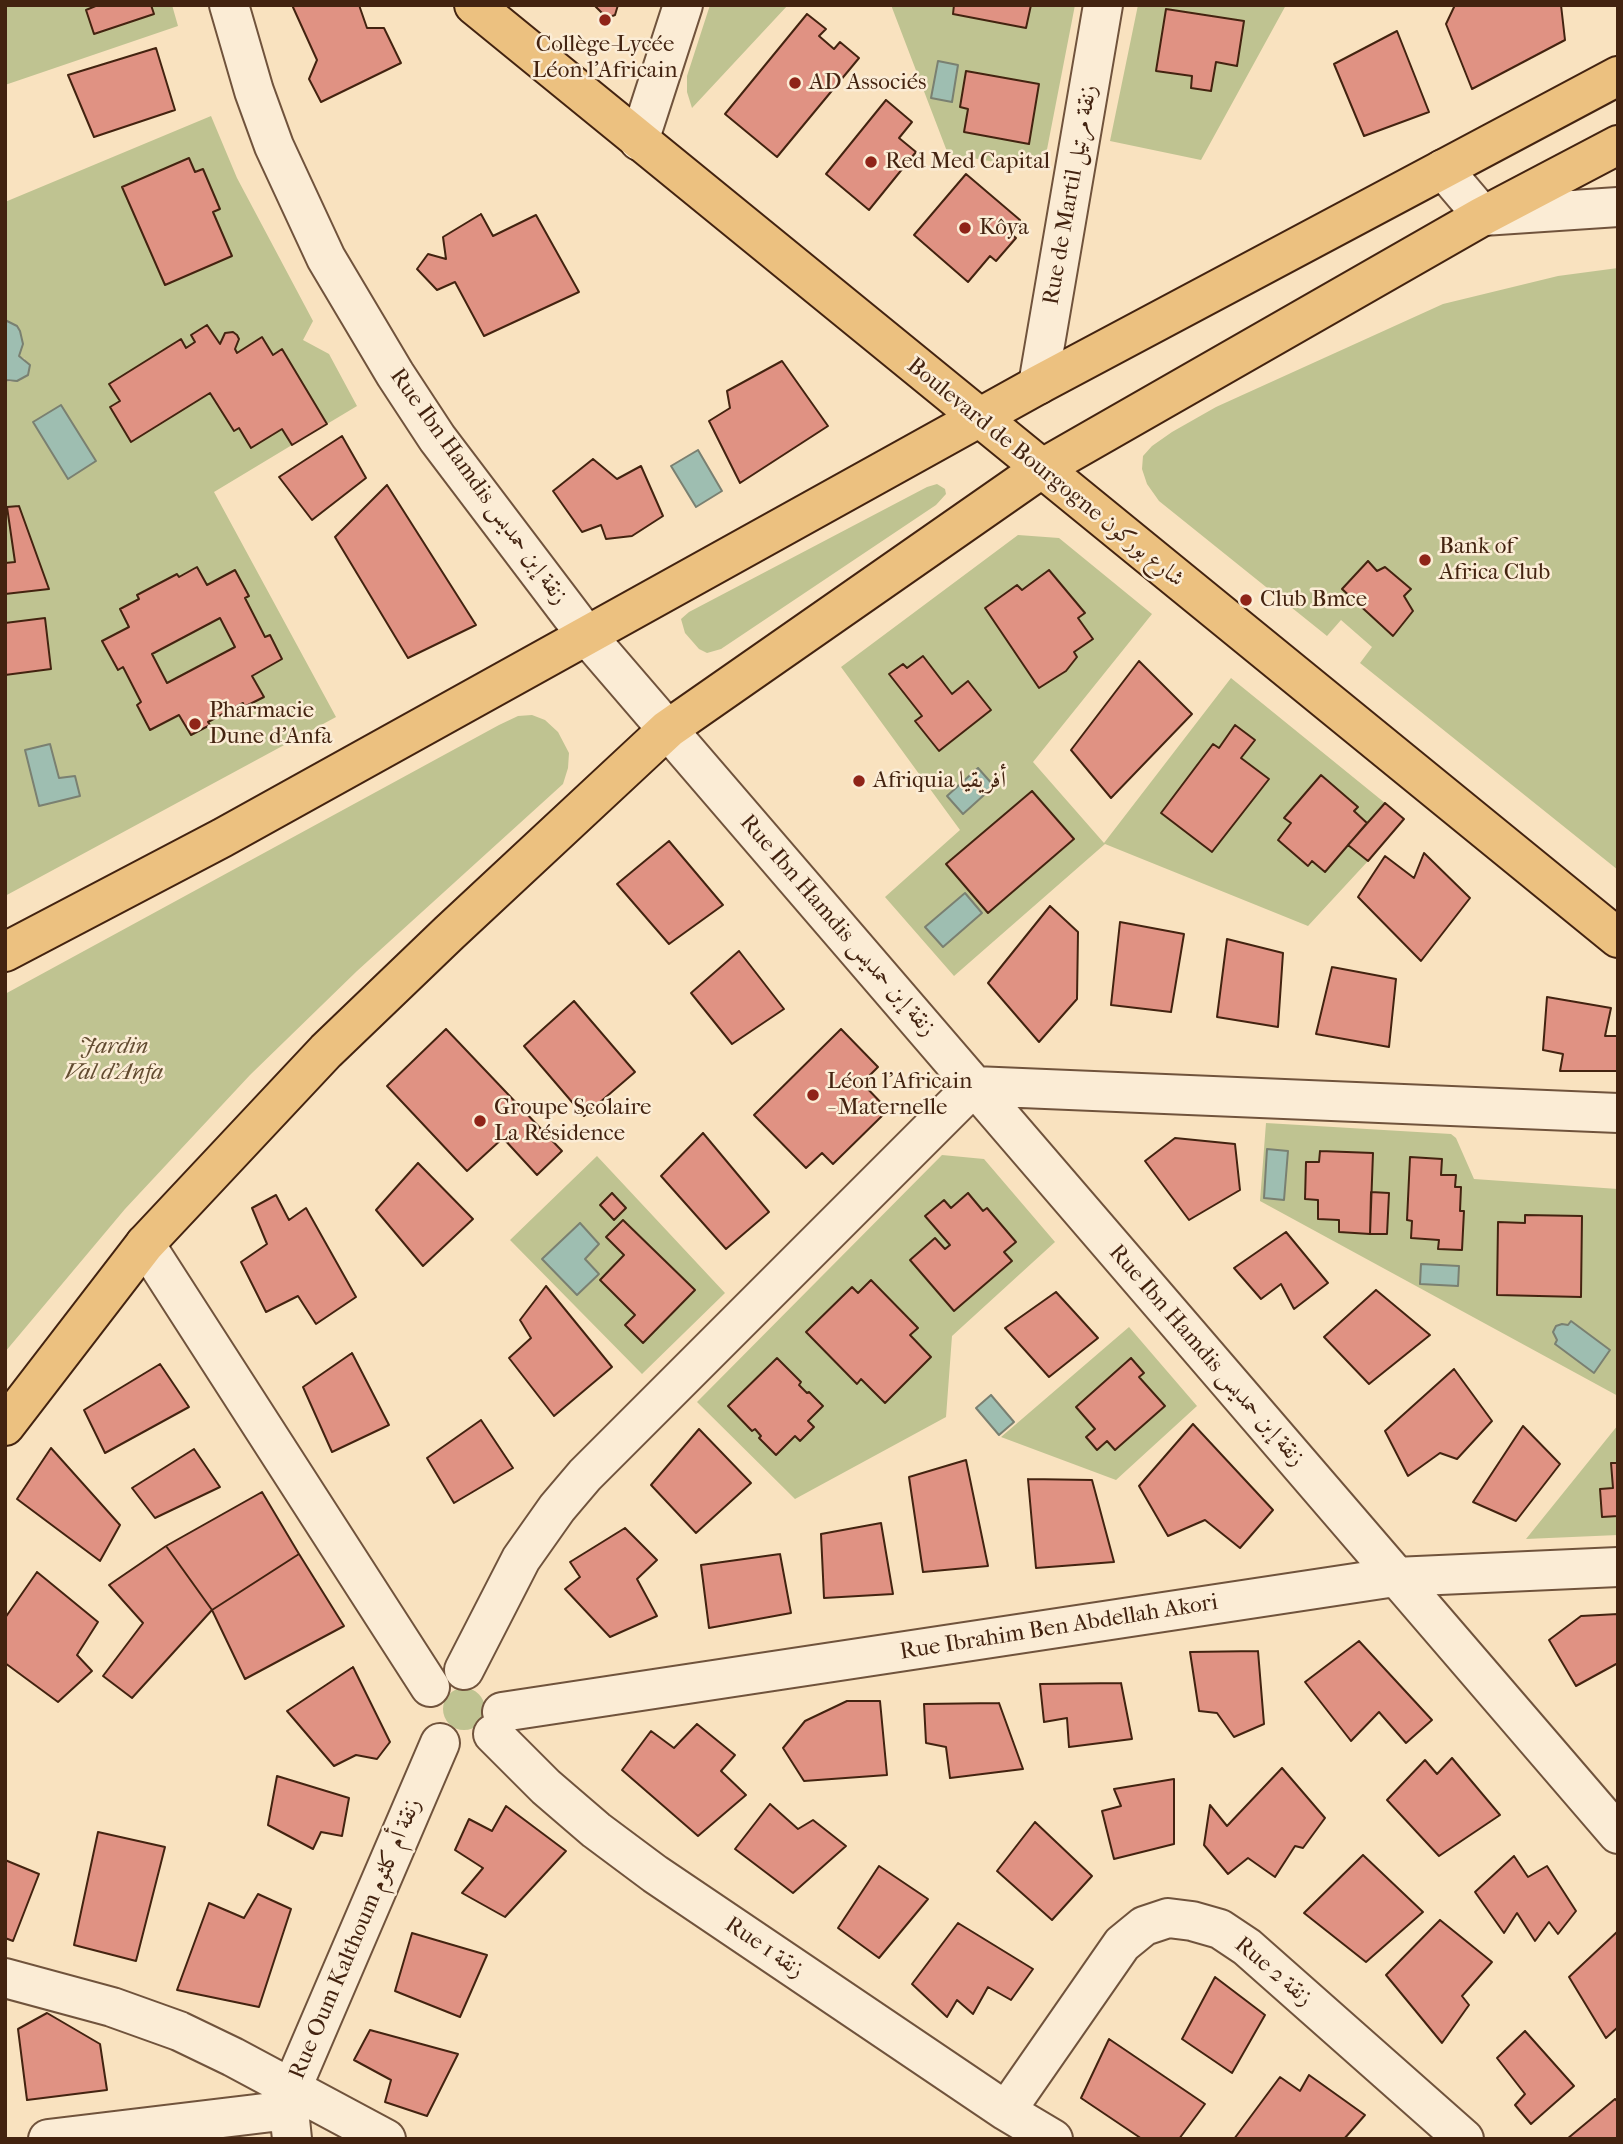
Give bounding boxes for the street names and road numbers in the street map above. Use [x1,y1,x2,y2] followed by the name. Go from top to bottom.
[1038,83,1104,307] street label: Rue de Martil زنقة مرتيل
[901,353,1189,593] street label: Boulevard de Bourgogne شارع بوركون
[383,364,573,610] street label: Rue Ibn Hamdis زنقة إبن حمديس
[733,809,941,1043] street label: Rue Ibn Hamdis زنقة إبن حمديس
[1102,1239,1310,1473] street label: Rue Ibn Hamdis زنقة إبن حمديس
[898,1589,1220,1667] street label: Rue Ibrahim Ben Abdellah Akori
[284,1794,428,2084] street label: Rue Oum Kalthoum زنقة أم كلثوم
[719,1911,809,1985] street label: Rue 1 زنقة
[1228,1931,1318,2013] street label: Rue 2 زنقة

